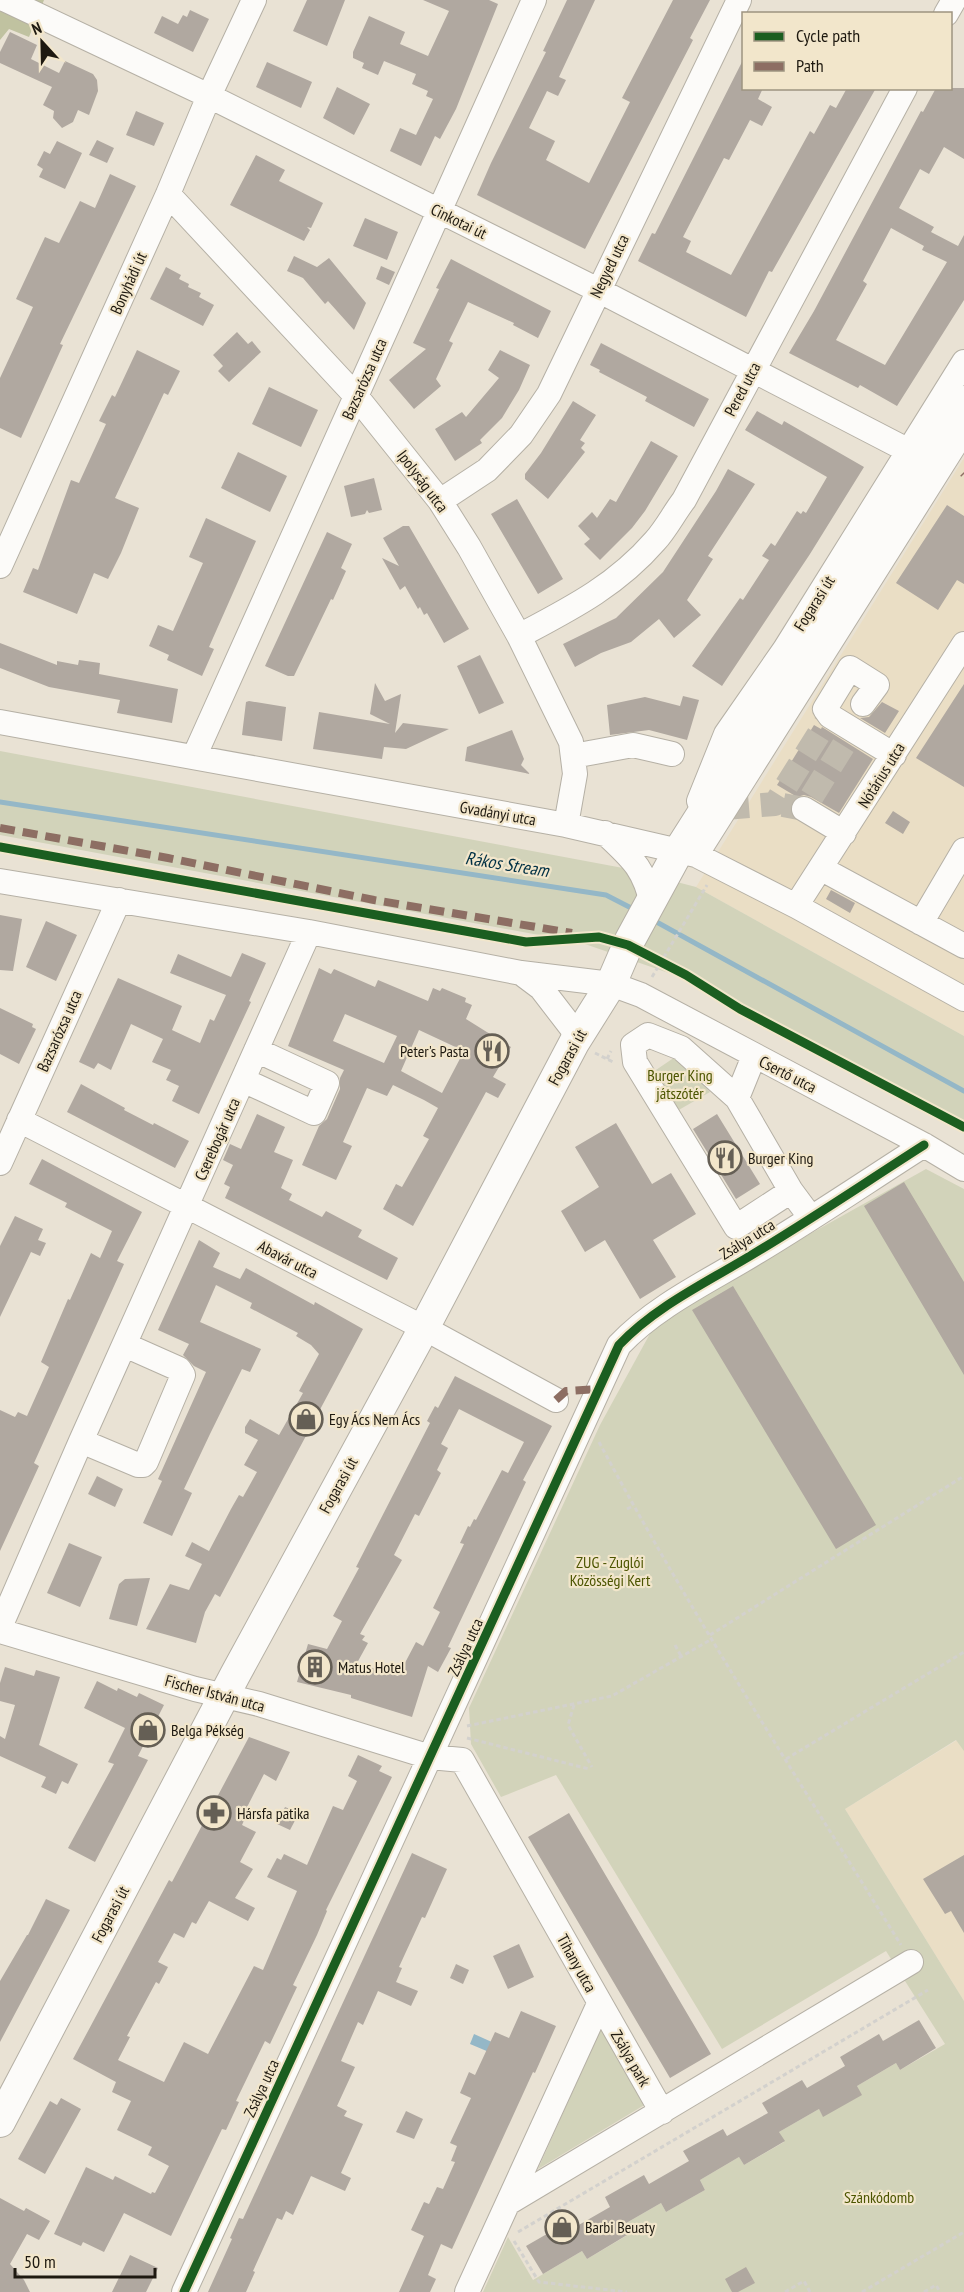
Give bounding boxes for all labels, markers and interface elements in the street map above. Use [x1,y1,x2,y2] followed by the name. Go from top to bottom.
[12,12,72,72] north arrow
[742,12,952,90] legend
[29,17,44,39] text: N
[796,24,860,47] text: Cycle path
[796,54,824,77] text: Path
[428,199,491,243] street label: Cinkotai út
[585,231,633,301] street label: Negyed utca
[105,248,151,317] street label: Bonyhádi út
[337,335,391,423] street label: Bazsarózsa utca
[720,359,764,419] street label: Pered utca
[393,446,453,516] street label: Ipolyság utca
[789,571,839,634] street label: Fogarasi út
[853,739,909,811] street label: Nótárius utca
[458,796,538,830] street label: Gvadányi utca
[464,846,552,882] water label: Rákos Stream
[32,987,86,1075] street label: Bazsarózsa utca
[543,1025,591,1089] street label: Fogarasi út
[474,1033,510,1069] restaurant icon: Peter's Pasta
[400,1041,469,1061] place label: Peter's Pasta
[756,1051,820,1097] street label: Csertő utca
[647,1065,713,1103] park label: Burger King játszótér
[190,1095,244,1183] street label: Cserebogár utca
[707,1140,743,1176] restaurant icon: Burger King
[748,1148,813,1168] place label: Burger King
[716,1214,778,1264] street label: Zsálya utca
[255,1235,321,1283] street label: Abavár utca
[288,1401,324,1437] shop icon: Egy Ács Nem Ács
[329,1409,420,1429] place label: Egy Ács Nem Ács
[314,1453,362,1517] street label: Fogarasi út
[570,1552,651,1590] park label: ZUG - Zuglói Közösségi Kert
[443,1615,487,1679] street label: Zsálya utca
[297,1649,333,1685] building icon: Matus Hotel
[338,1657,405,1677] place label: Matus Hotel
[163,1670,267,1716] street label: Fischer István utca
[130,1712,166,1748] shop icon: Belga Pékség
[171,1720,244,1740] place label: Belga Pékség
[196,1795,232,1831] pharmacy icon: Hársfa patika
[237,1803,310,1823] place label: Hársfa patika
[87,1882,133,1946] street label: Fogarasi út
[553,1930,601,1996] street label: Tihany utca
[607,2026,656,2091] street label: Zsálya park
[239,2056,283,2120] street label: Zsálya utca
[844,2187,914,2207] park label: Szánkódomb
[544,2209,580,2245] shop icon: Barbi Beuaty
[585,2217,655,2237] place label: Barbi Beuaty
[15,2241,154,2279] scale bar
[24,2250,56,2273] text: 50 m

